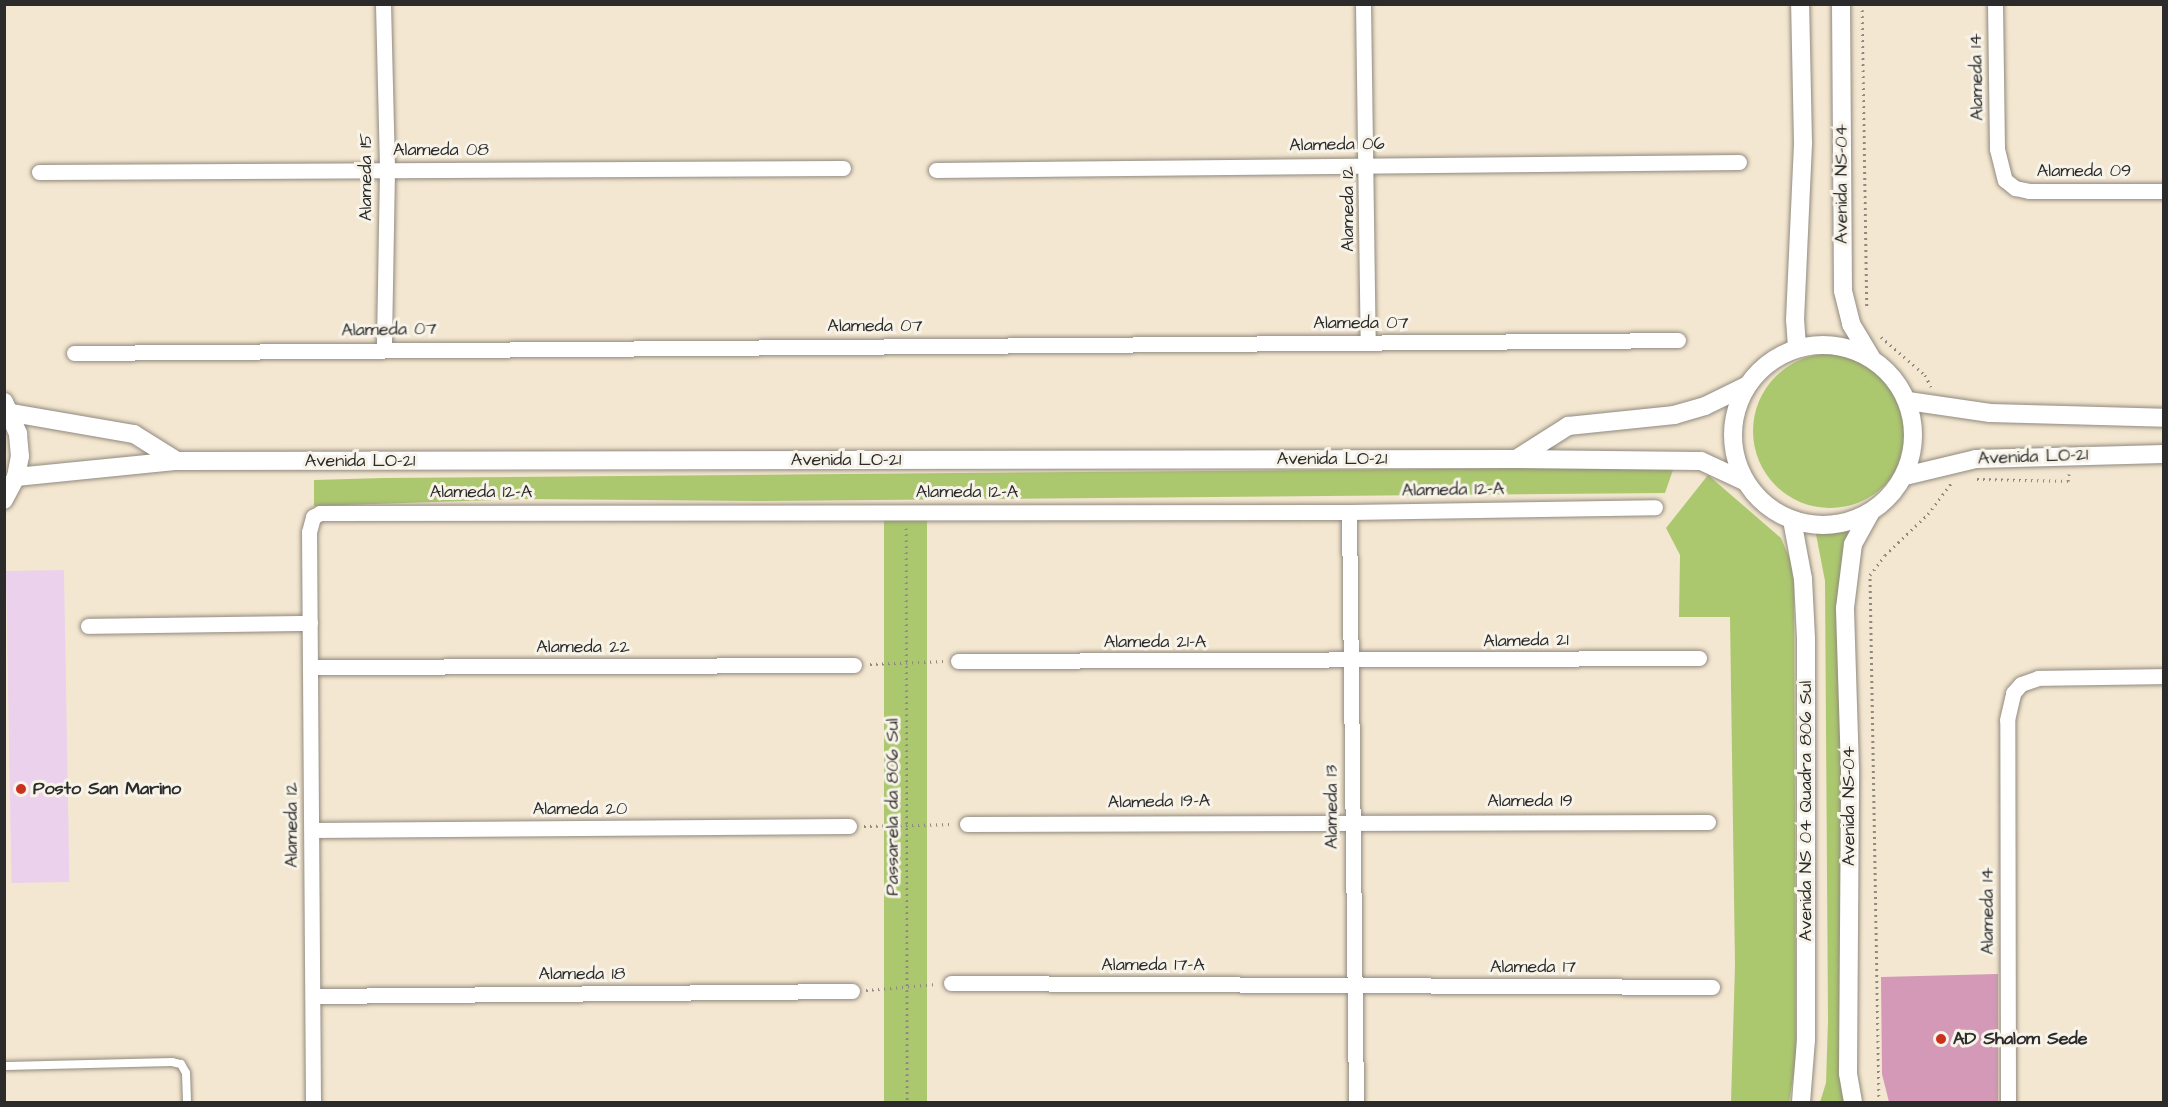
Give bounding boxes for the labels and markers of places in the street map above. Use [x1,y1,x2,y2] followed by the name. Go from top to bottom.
[33,778,181,800] place label: Posto San Marino
[14,782,28,796] marker: Posto San Marino
[1953,1028,2087,1050] place label: AD Shalom Sede
[1934,1032,1948,1046] marker: AD Shalom Sede

